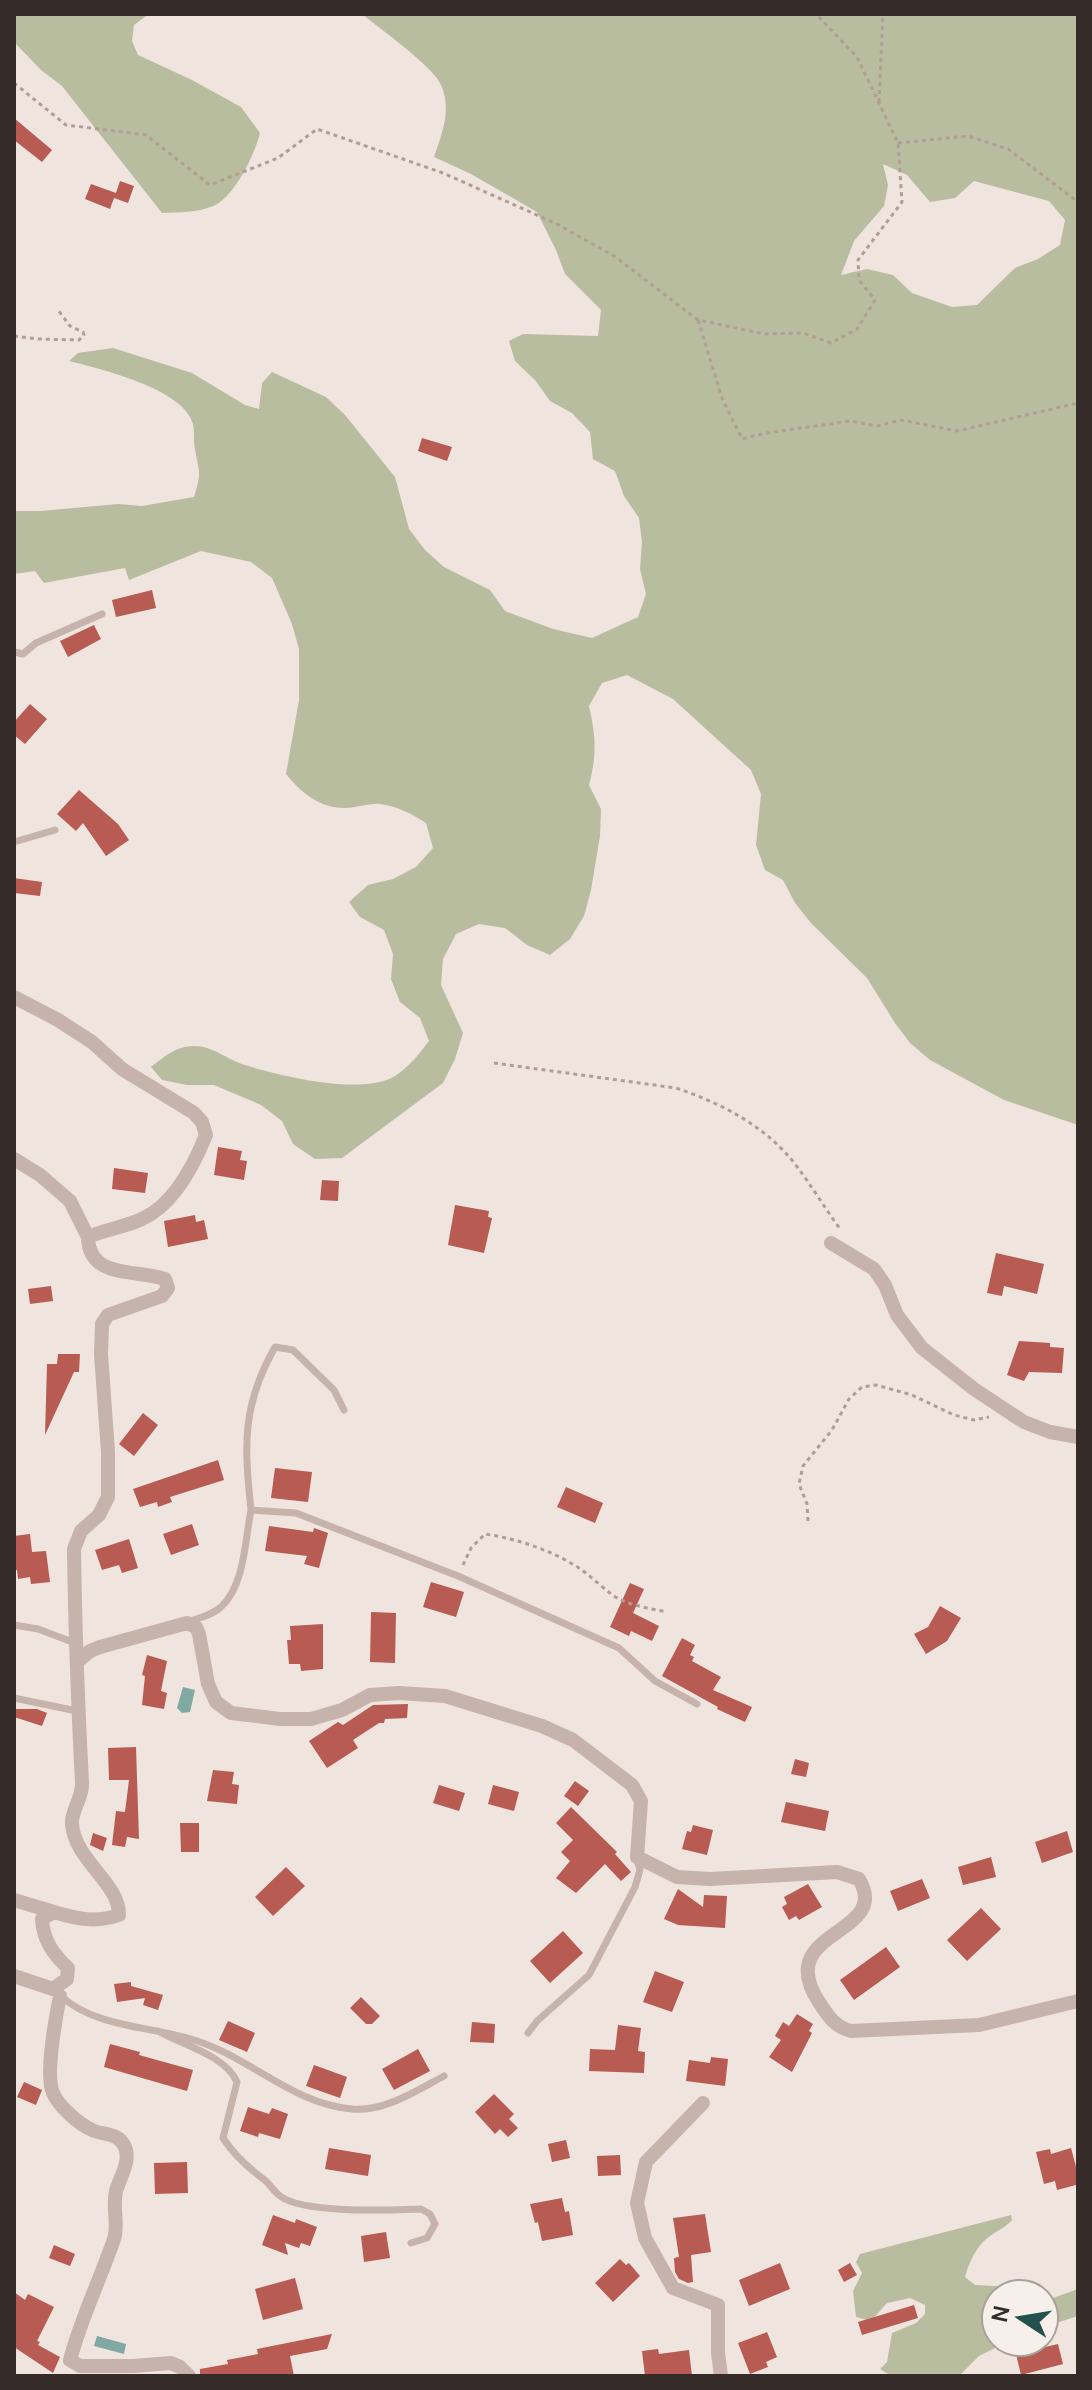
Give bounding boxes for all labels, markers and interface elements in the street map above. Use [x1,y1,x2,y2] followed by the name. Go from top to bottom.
[980,2278,1060,2358] north arrow
[984,2303,1017,2325] text: N

